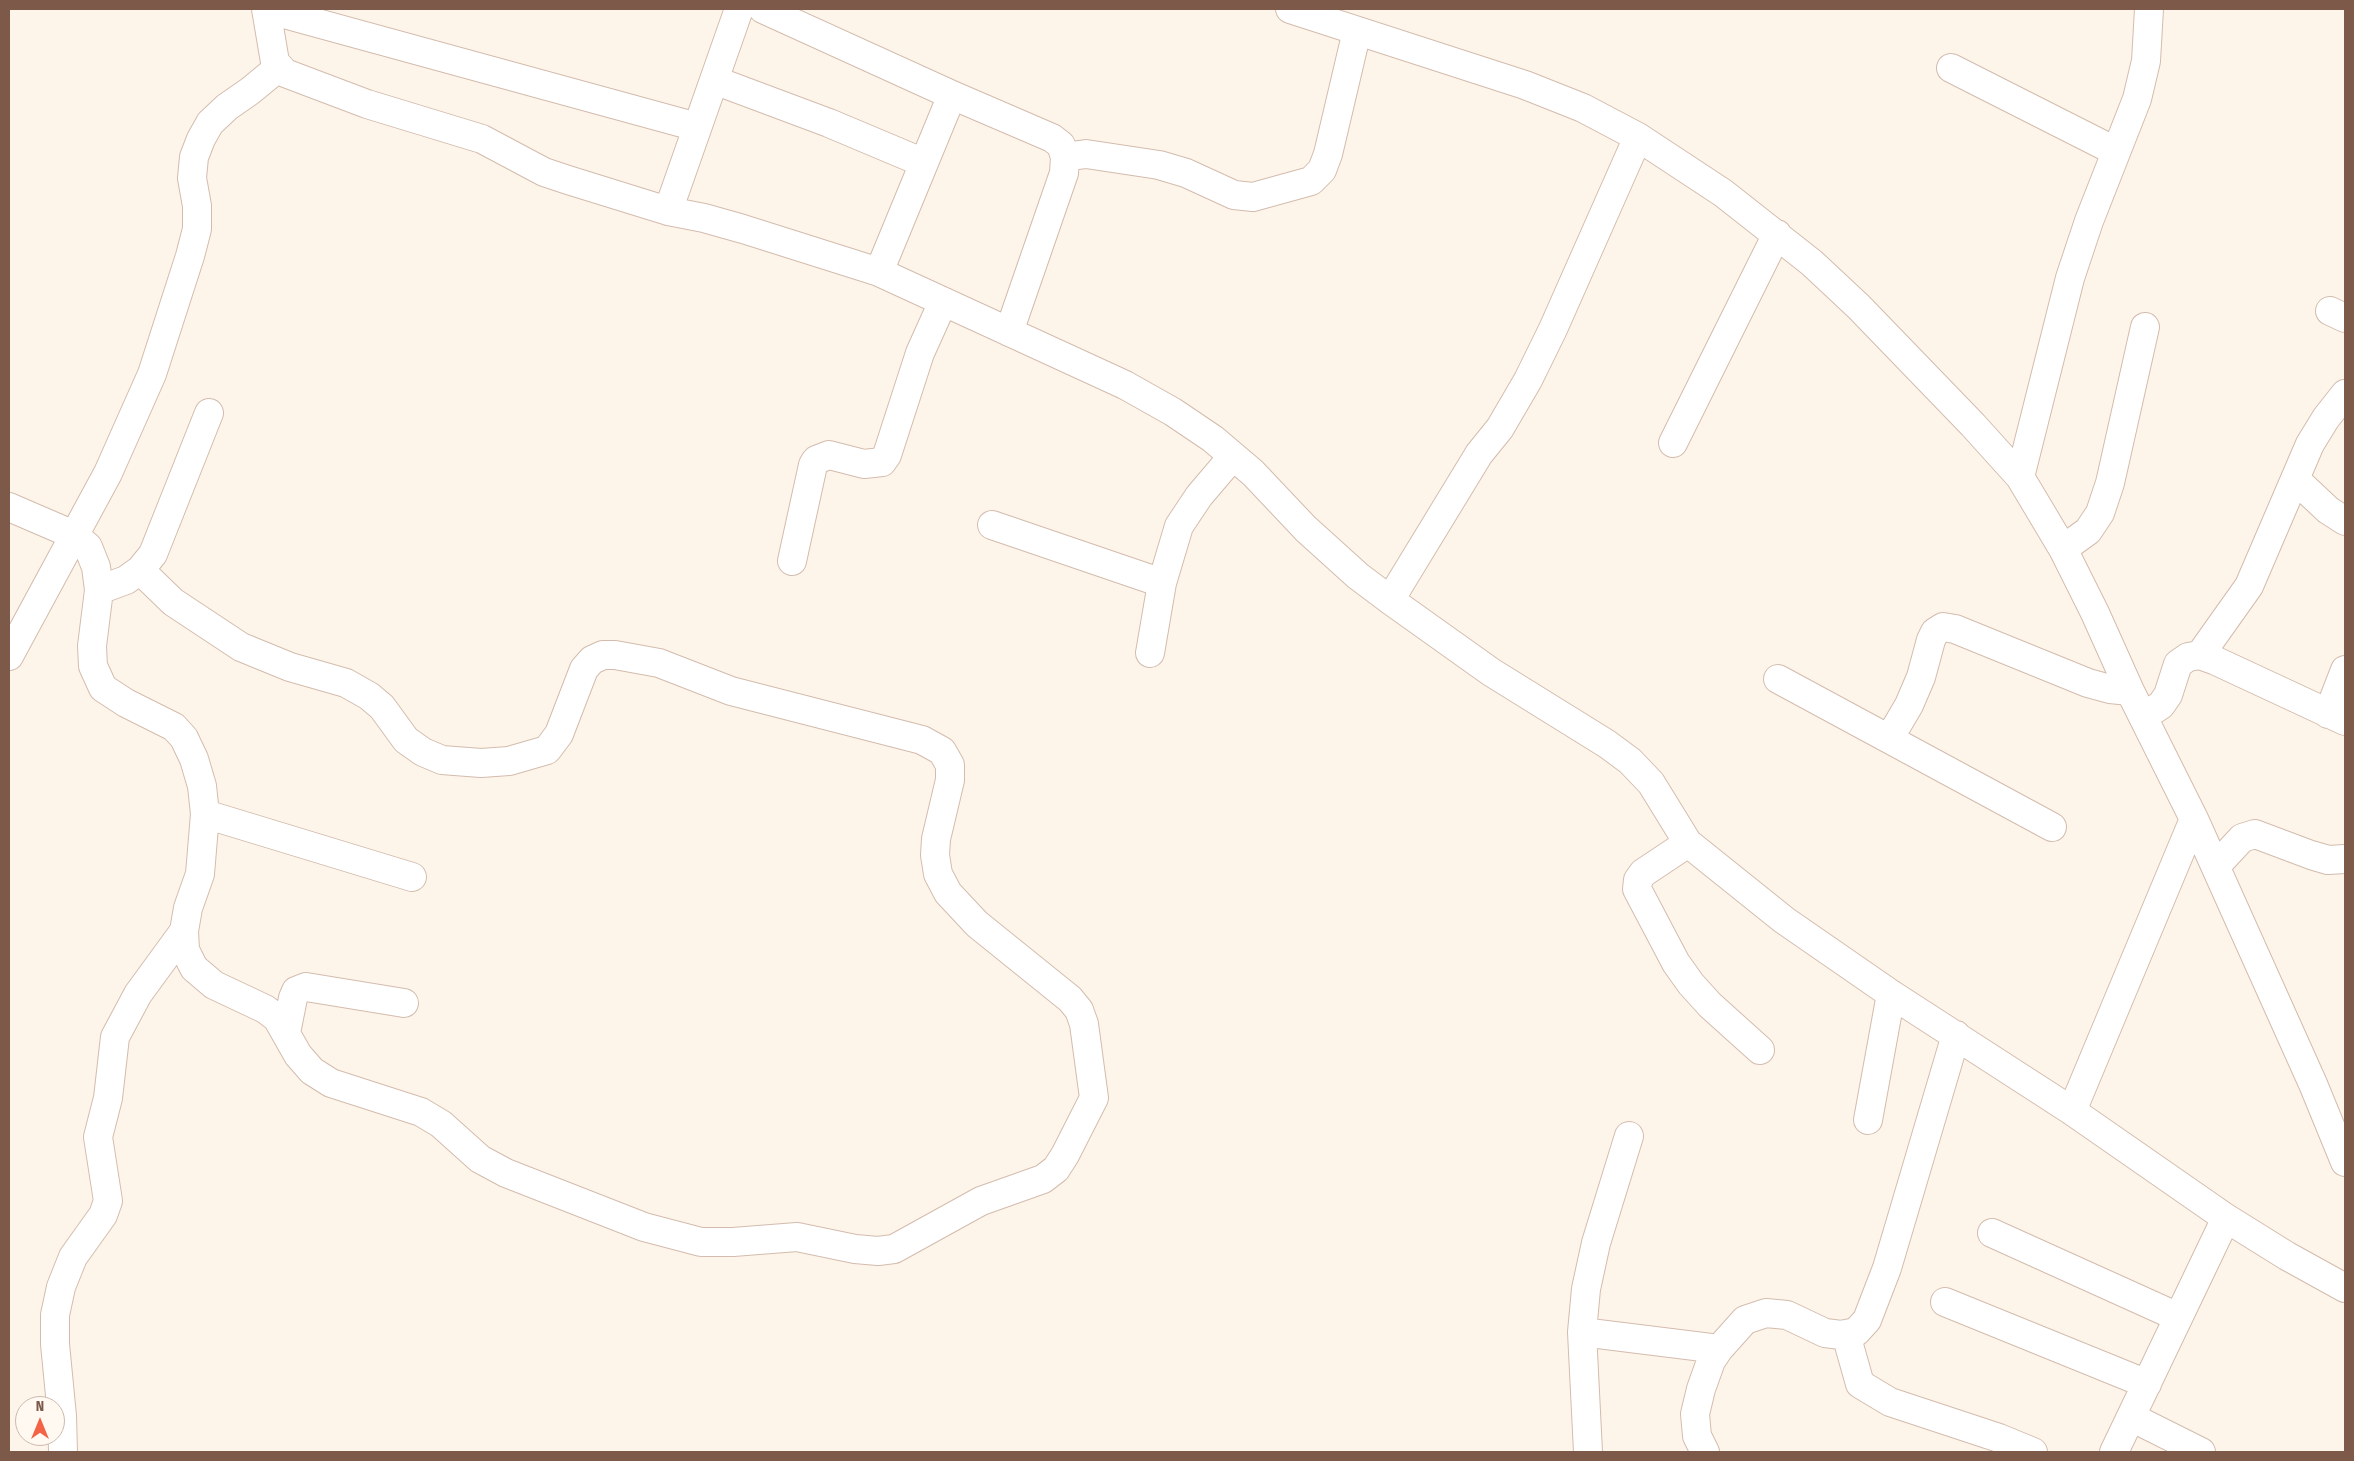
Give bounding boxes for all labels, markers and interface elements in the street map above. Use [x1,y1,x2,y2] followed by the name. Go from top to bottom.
[15,1396,65,1446] north arrow
[36,1398,44,1415] text: N

